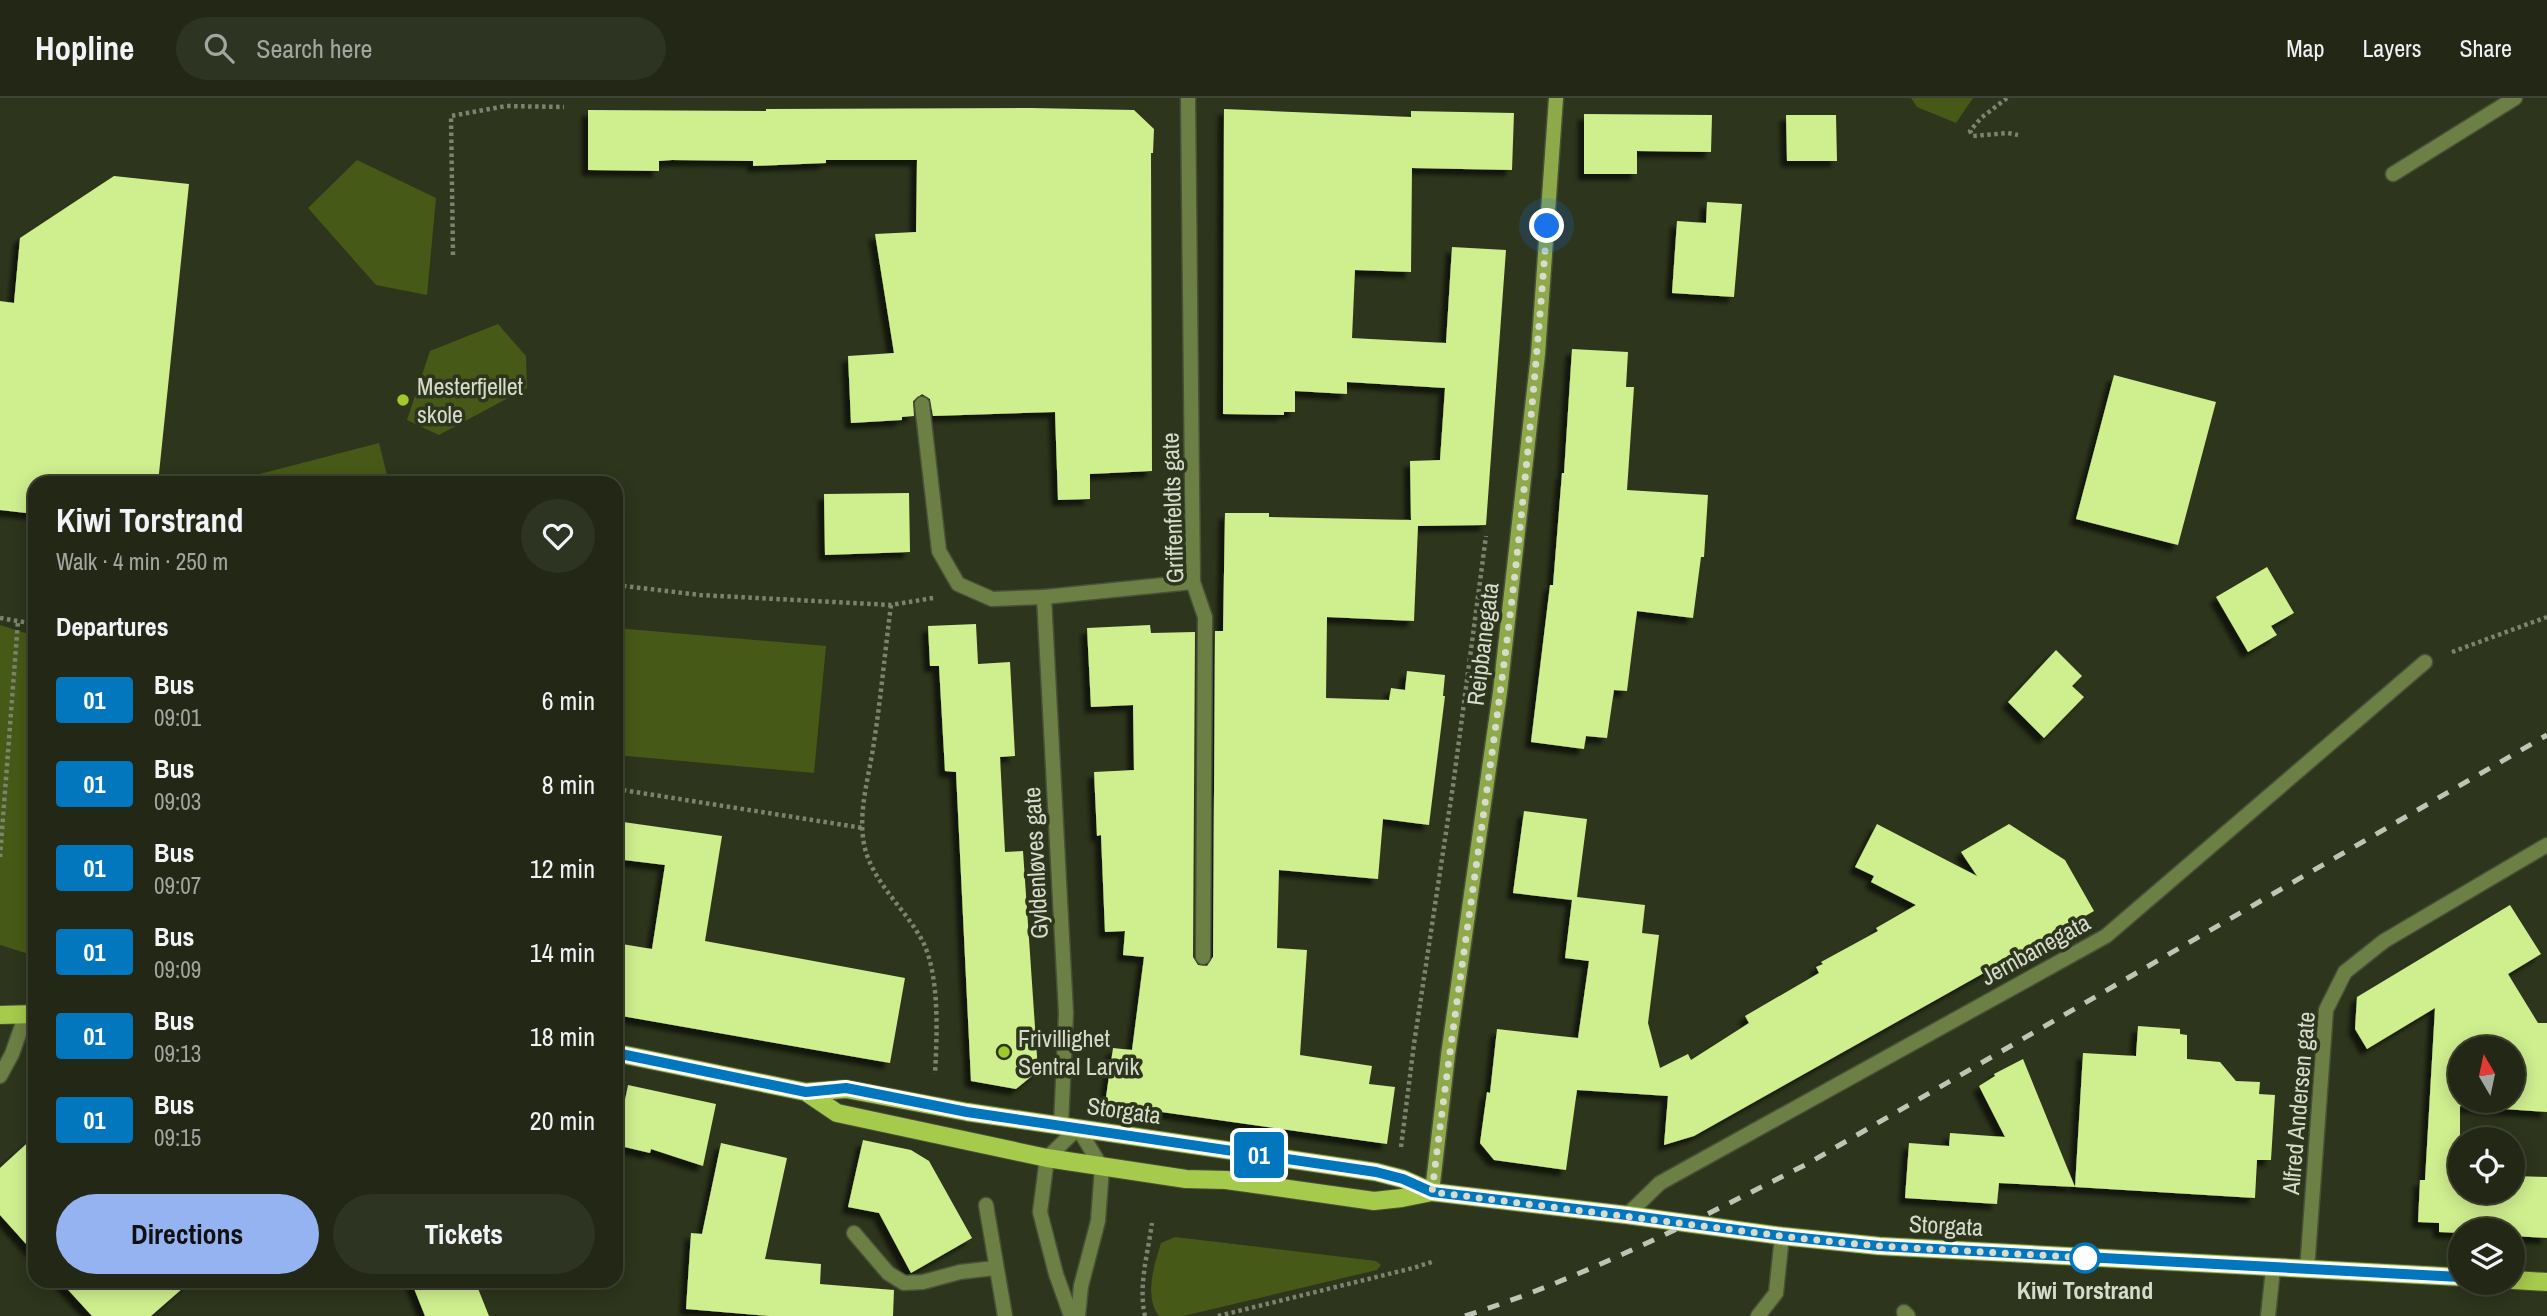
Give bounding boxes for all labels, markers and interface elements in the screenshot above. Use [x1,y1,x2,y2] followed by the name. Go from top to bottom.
[176,17,666,80] search box
[35,26,134,70] text: Hopline
[200,29,238,67] icon: search
[256,31,372,66] text: Search here
[2286,32,2324,64] text: Map
[2362,32,2421,64] text: Layers
[2459,32,2512,64] text: Share
[1529,208,1564,243] your location
[417,370,524,430] place label: Mesterfjellet skole
[395,392,411,408] marker: Mesterfjellet skole
[1153,432,1191,584] street label: Griffenfeldts gate
[56,498,243,542] text: Kiwi Torstrand
[521,499,595,573] button: heart
[56,546,228,577] text: Walk · 4 min · 250 m
[1459,581,1505,707] street label: Reipbanegata
[56,609,169,644] text: Departures
[154,667,194,702] text: Bus
[542,683,595,718] text: 6 min
[84,684,105,716] text: 01
[154,702,201,733] text: 09:01
[154,751,194,786] text: Bus
[542,767,595,802] text: 8 min
[84,768,105,800] text: 01
[154,786,201,817] text: 09:03
[1015,786,1055,940] street label: Gyldenløves gate
[154,835,194,870] text: Bus
[530,851,595,886] text: 12 min
[84,852,105,884] text: 01
[154,870,201,901] text: 09:07
[1975,906,2095,992] street label: Jernbanegata
[154,919,194,954] text: Bus
[530,935,595,970] text: 14 min
[84,936,105,968] text: 01
[154,954,201,985] text: 09:09
[154,1003,194,1038] text: Bus
[2274,1010,2322,1197] street label: Alfred Andersen gate
[530,1019,595,1054] text: 18 min
[84,1020,105,1052] text: 01
[1018,1022,1140,1082] place label: Frivillighet Sentral Larvik
[2448,1036,2525,1113] north arrow
[2448,1036,2525,1295] map controls
[154,1038,201,1069] text: 09:13
[996,1044,1012,1060] marker: Frivillighet Sentral Larvik
[154,1087,194,1122] text: Bus
[1085,1089,1163,1131] street label: Storgata
[530,1103,595,1138] text: 20 min
[84,1104,105,1136] text: 01
[154,1122,201,1153] text: 09:15
[2448,1127,2525,1204] button: locate
[1228,1132,1290,1178] line badge: 01
[1248,1139,1270,1171] text: 01
[56,1194,319,1274] button: Directions
[333,1194,595,1274] button: Tickets
[1908,1207,1984,1243] street label: Storgata
[2448,1218,2525,1295] button: layers
[2070,1243,2100,1273] marker: Kiwi Torstrand
[2017,1274,2153,1306] place label: Kiwi Torstrand

